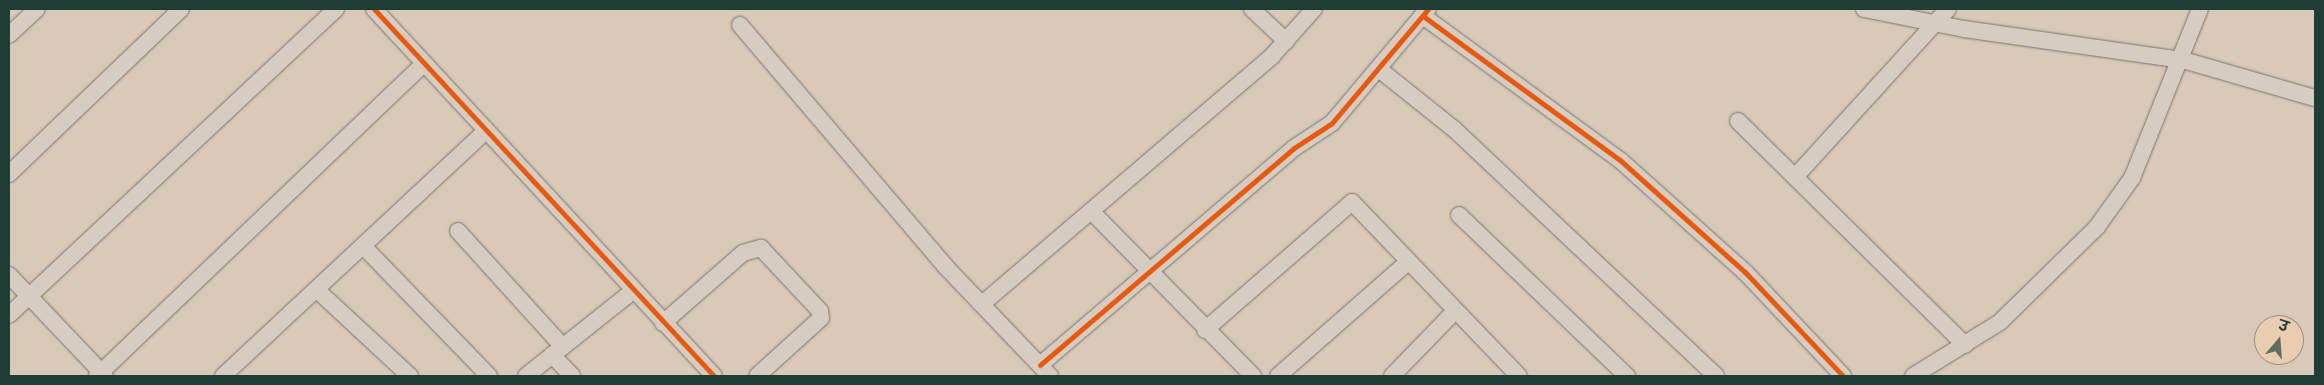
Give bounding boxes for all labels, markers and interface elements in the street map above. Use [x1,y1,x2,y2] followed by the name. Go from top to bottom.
[2254,315,2304,365] north arrow
[2276,317,2291,336] text: उ

